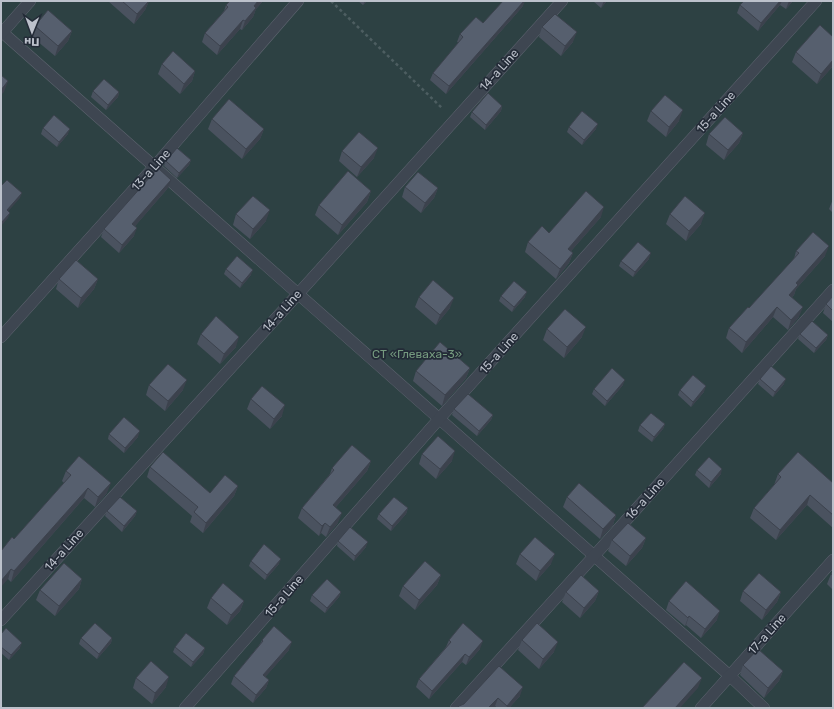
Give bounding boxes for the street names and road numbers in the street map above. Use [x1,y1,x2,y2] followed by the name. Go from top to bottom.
[477,46,522,94] street label: 14-a Line
[694,88,739,136] street label: 15-a Line
[129,146,174,194] street label: 13-a Line
[260,287,305,335] street label: 14-a Line
[477,329,522,377] street label: 15-a Line
[623,475,668,523] street label: 16-a Line
[42,526,87,574] street label: 14-a Line
[262,572,306,620] street label: 15-a Line
[745,611,789,657] street label: 17-a Line

